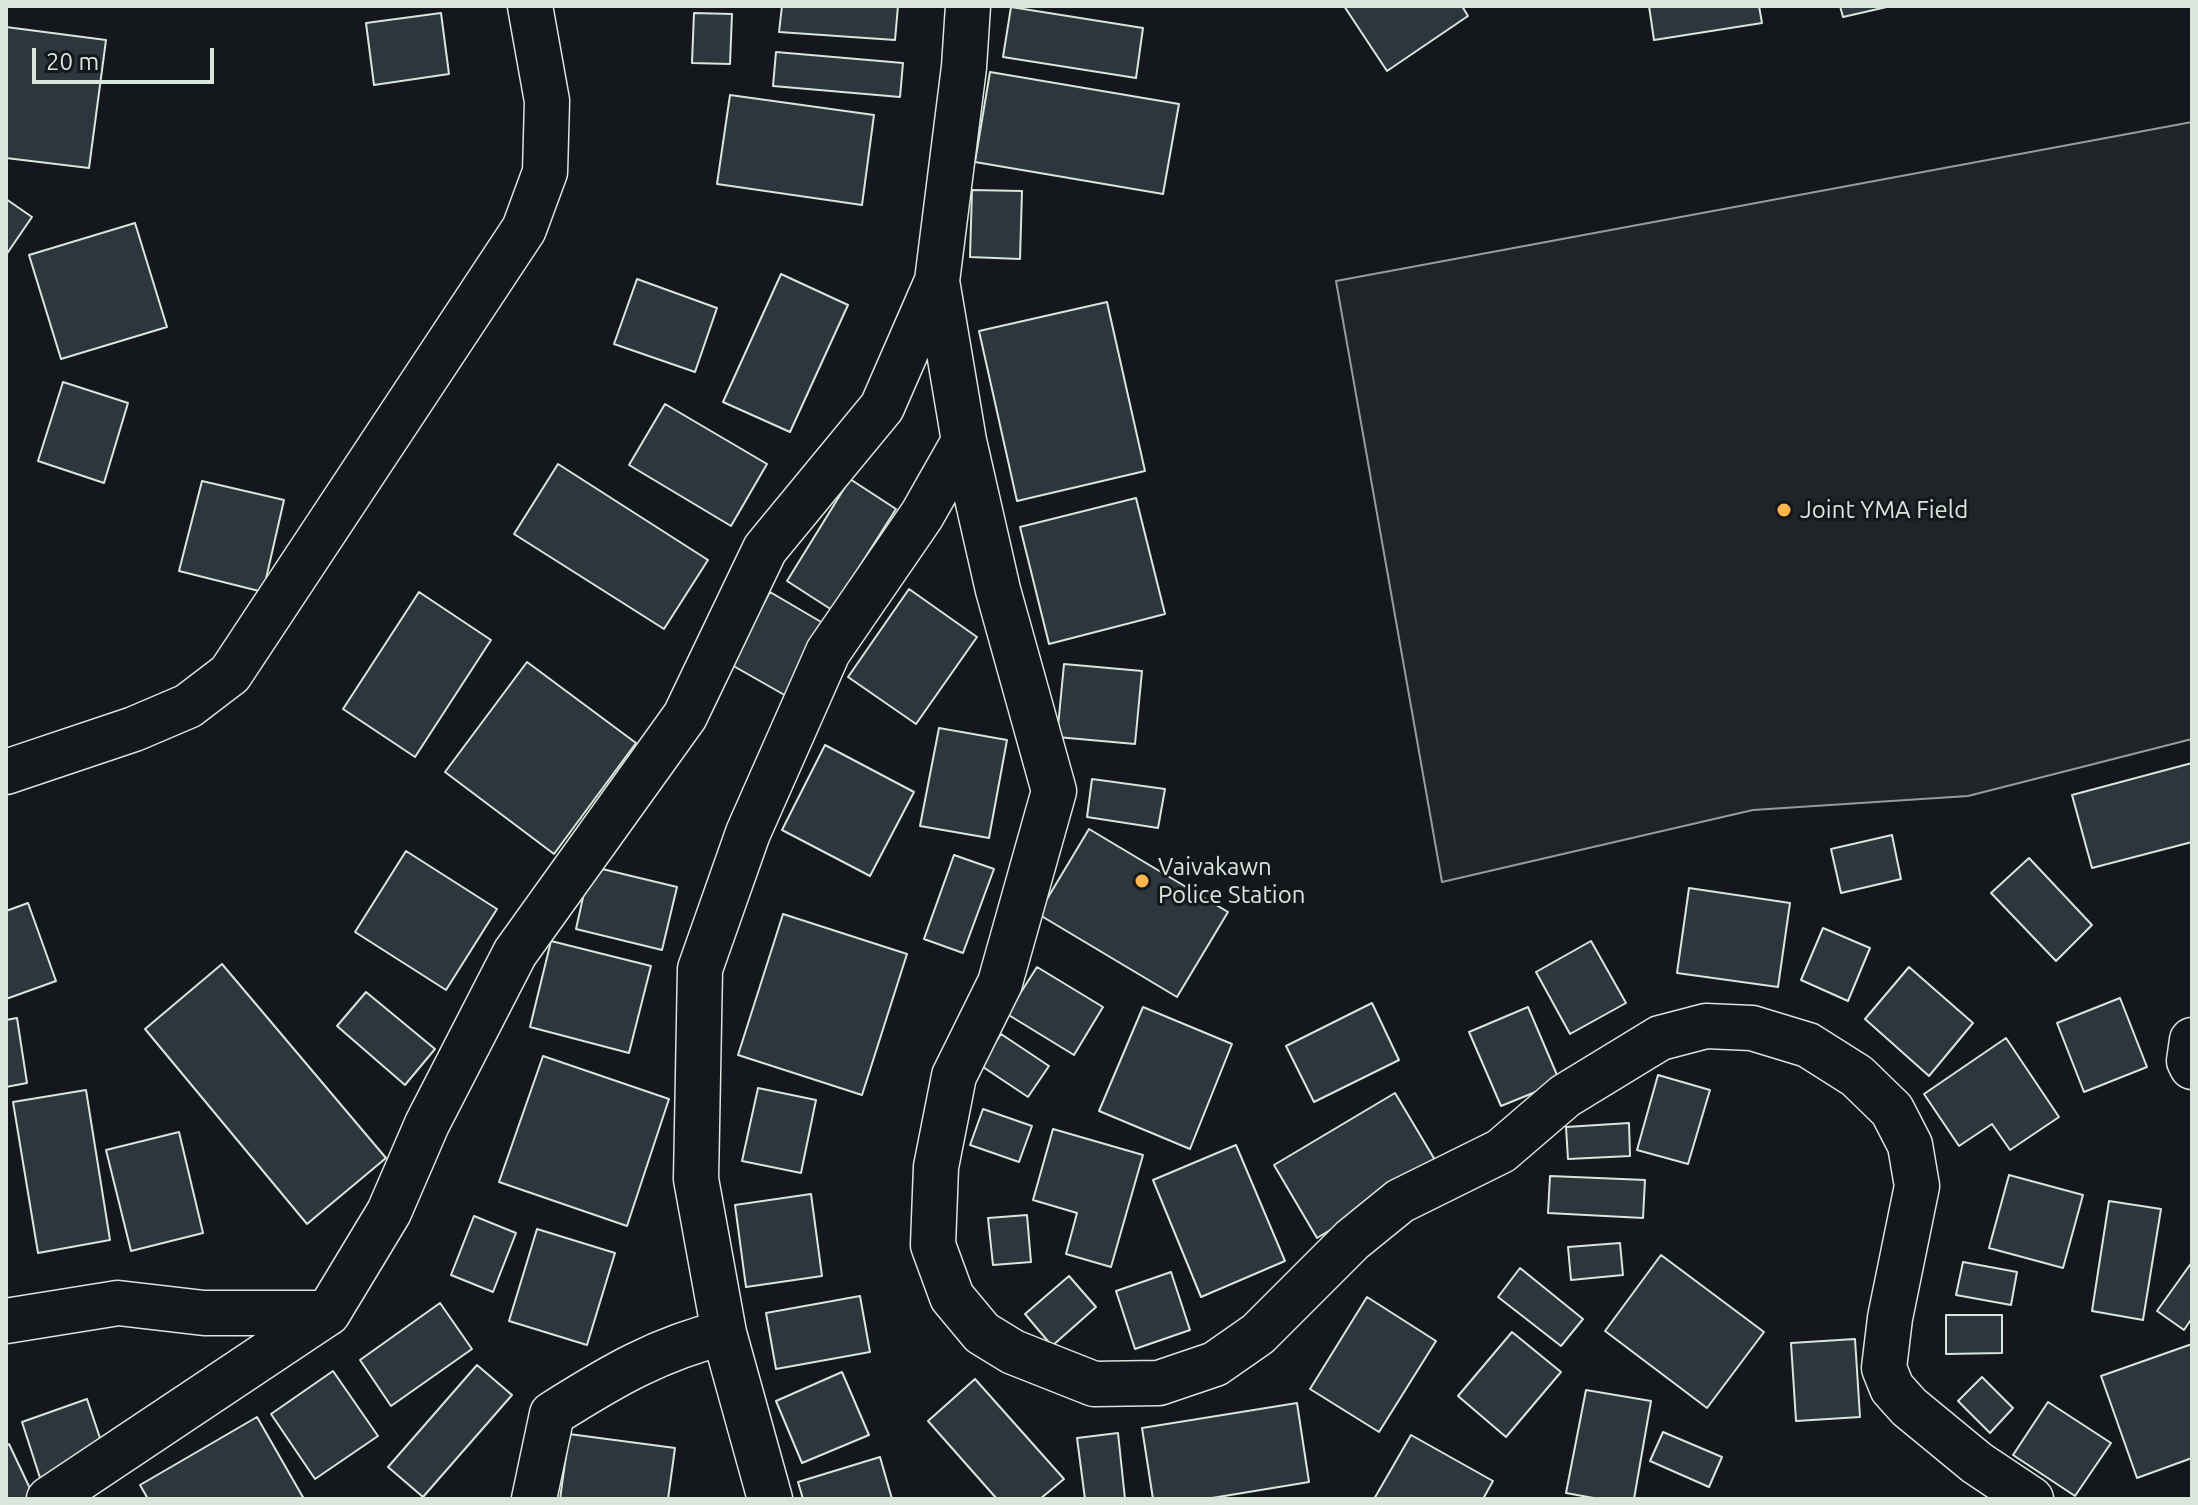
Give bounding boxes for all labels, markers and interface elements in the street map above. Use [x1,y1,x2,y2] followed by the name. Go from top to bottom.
[36,32,218,82] scale bar
[46,48,99,75] text: 20 m
[1800,496,1968,524] place label: Joint YMA Field
[1775,501,1793,519] marker: Joint YMA Field
[1158,853,1305,909] place label: Vaivakawn Police Station
[1133,872,1151,890] marker: Vaivakawn Police Station

